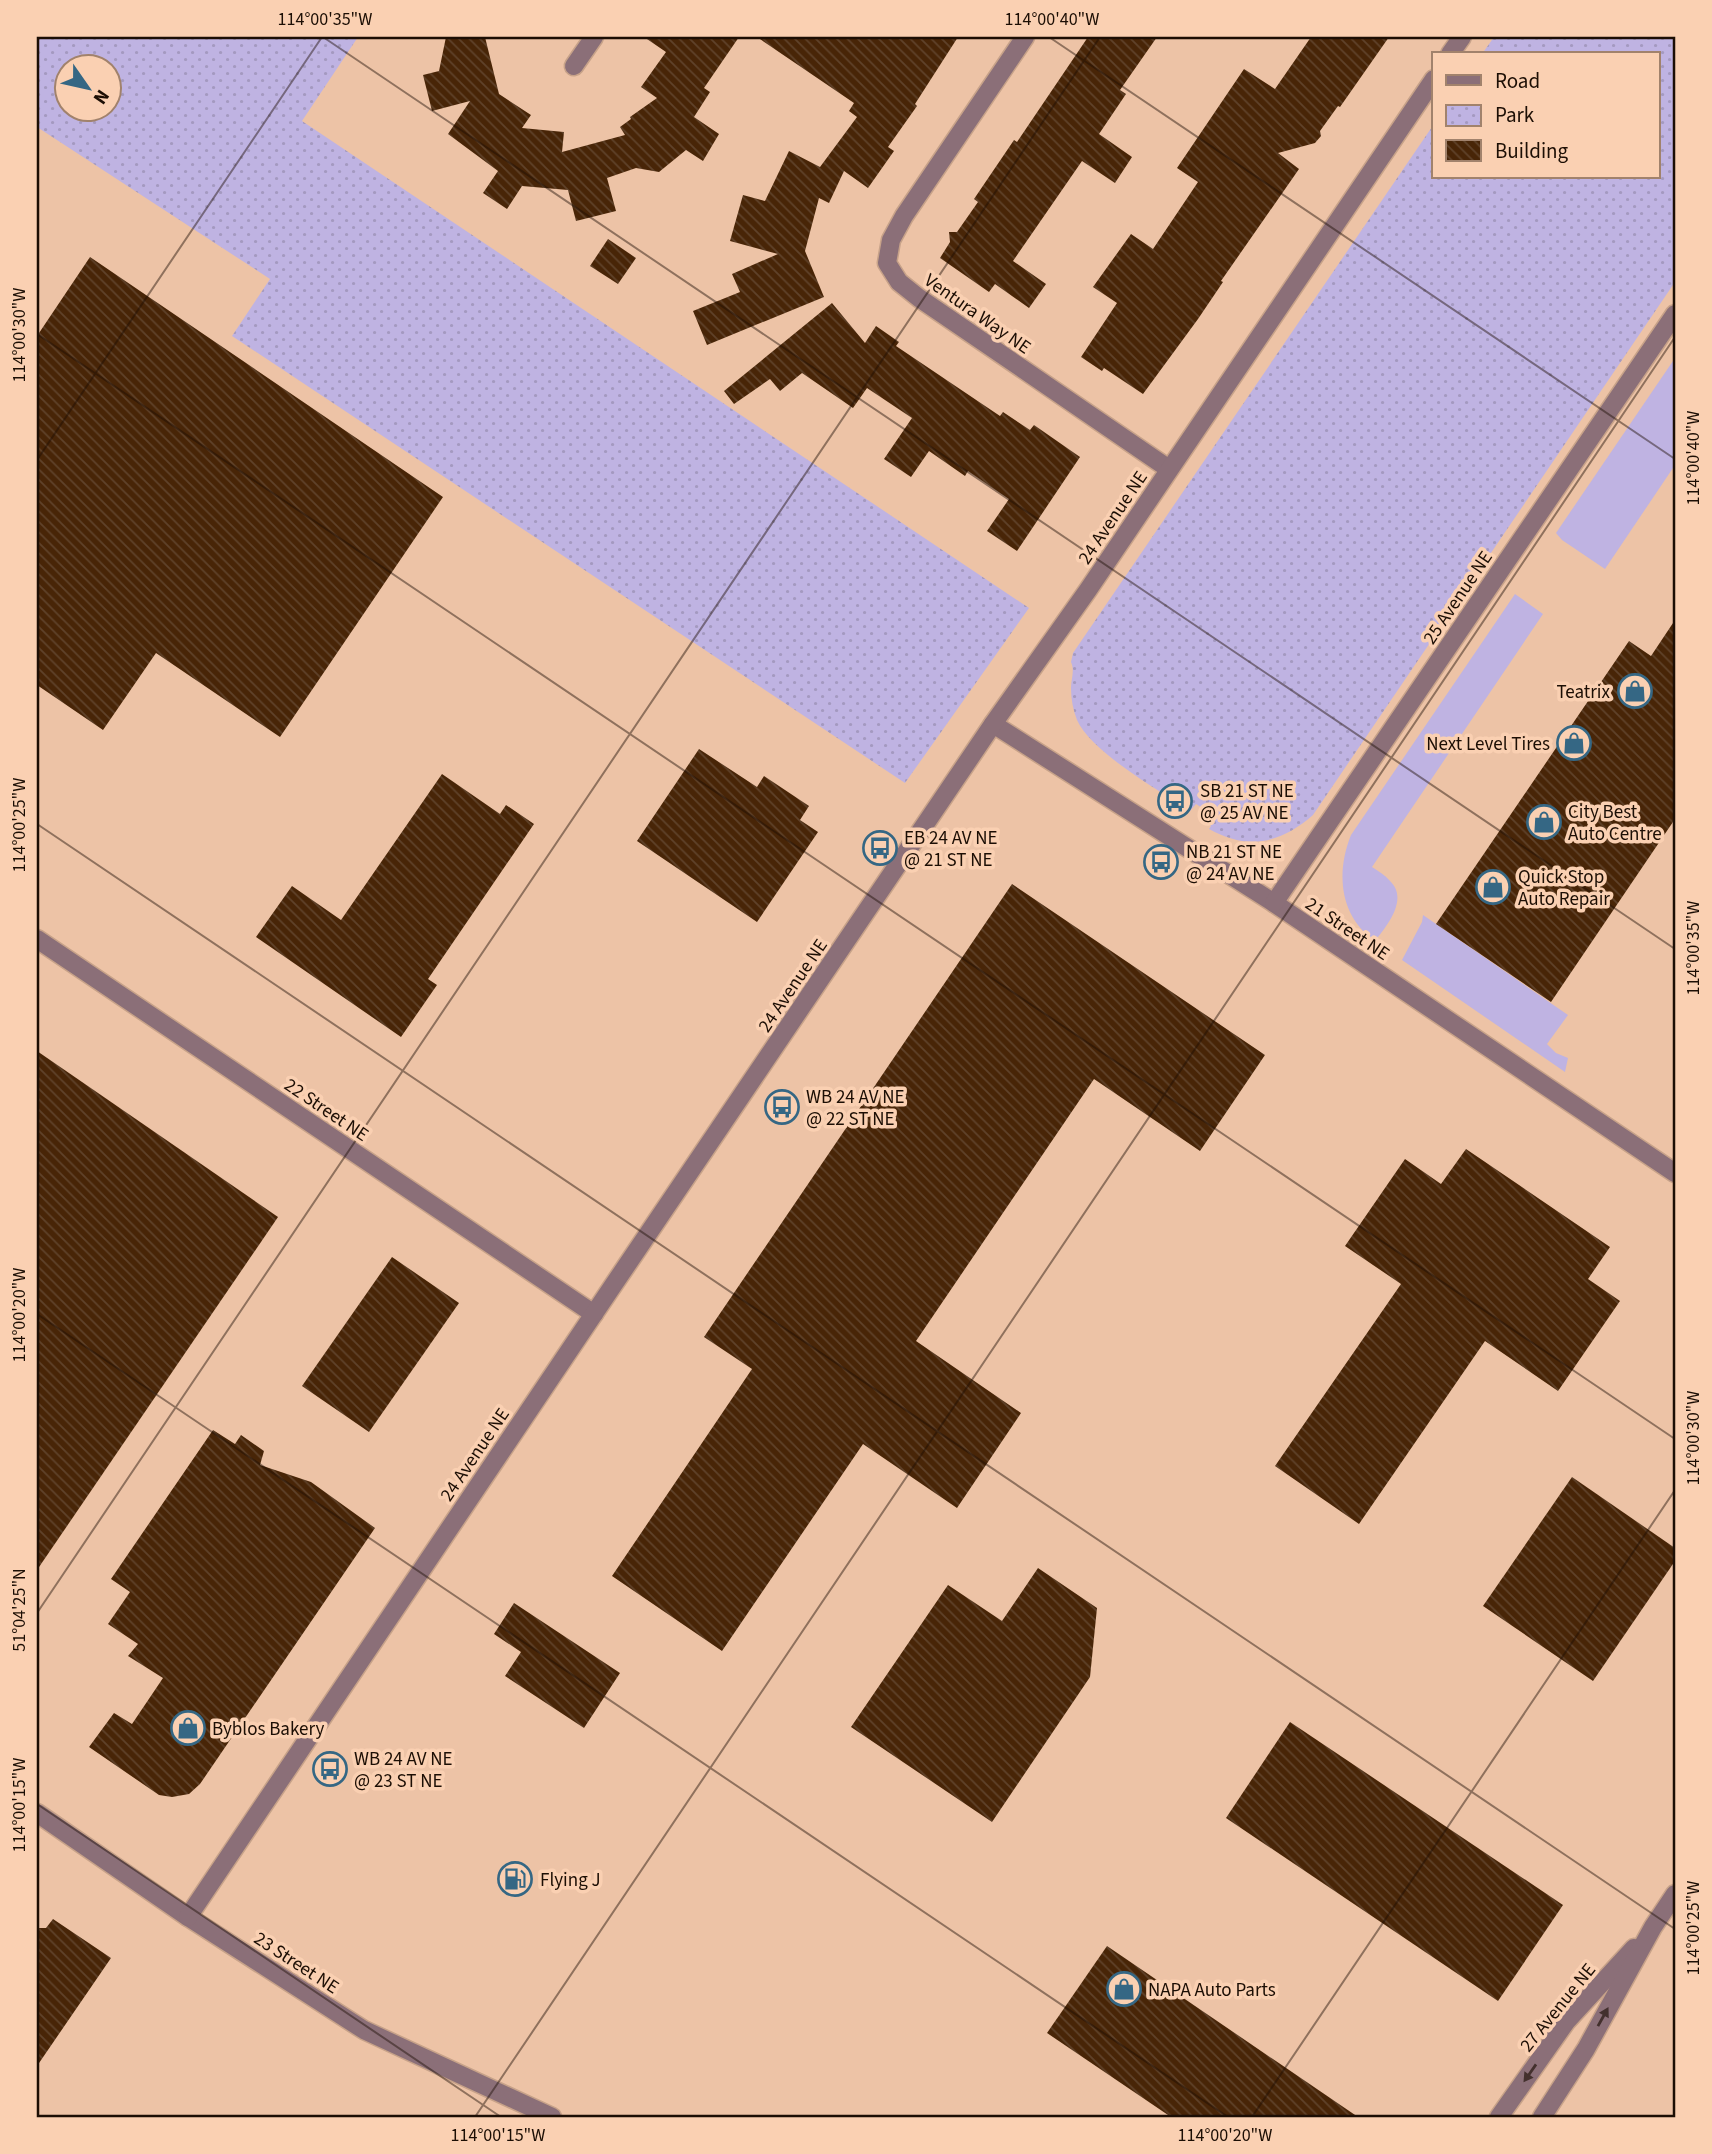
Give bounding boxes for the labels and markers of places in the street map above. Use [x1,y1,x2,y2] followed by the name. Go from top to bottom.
[1616,672,1654,710] shop icon: Teatrix
[1556,679,1611,706] place label: Teatrix
[1555,724,1593,762] shop icon: Next Level Tires
[1426,731,1550,758] place label: Next Level Tires
[1200,778,1294,827] place label: SB 21 ST NE @ 25 AV NE
[1156,782,1194,820] bus stop icon: SB 21 ST NE @ 25 AV NE
[1568,799,1662,848] place label: City Best Auto Centre
[1525,803,1563,841] shop icon: City Best Auto Centre
[904,825,998,874] place label: EB 24 AV NE @ 21 ST NE
[861,829,899,867] bus stop icon: EB 24 AV NE @ 21 ST NE
[1186,839,1282,888] place label: NB 21 ST NE @ 24 AV NE
[1142,843,1180,881] bus stop icon: NB 21 ST NE @ 24 AV NE
[1518,864,1610,913] place label: Quick Stop Auto Repair
[1474,868,1512,906] shop icon: Quick Stop Auto Repair
[806,1084,905,1133] place label: WB 24 AV NE @ 22 ST NE
[763,1088,801,1126] bus stop icon: WB 24 AV NE @ 22 ST NE
[169,1709,207,1747] shop icon: Byblos Bakery
[212,1716,324,1743] place label: Byblos Bakery
[354,1746,453,1795] place label: WB 24 AV NE @ 23 ST NE
[311,1750,349,1788] bus stop icon: WB 24 AV NE @ 23 ST NE
[496,1860,534,1898] fuel station icon: Flying J
[540,1867,601,1894] place label: Flying J
[1105,1970,1143,2008] shop icon: NAPA Auto Parts
[1148,1977,1276,2004] place label: NAPA Auto Parts

